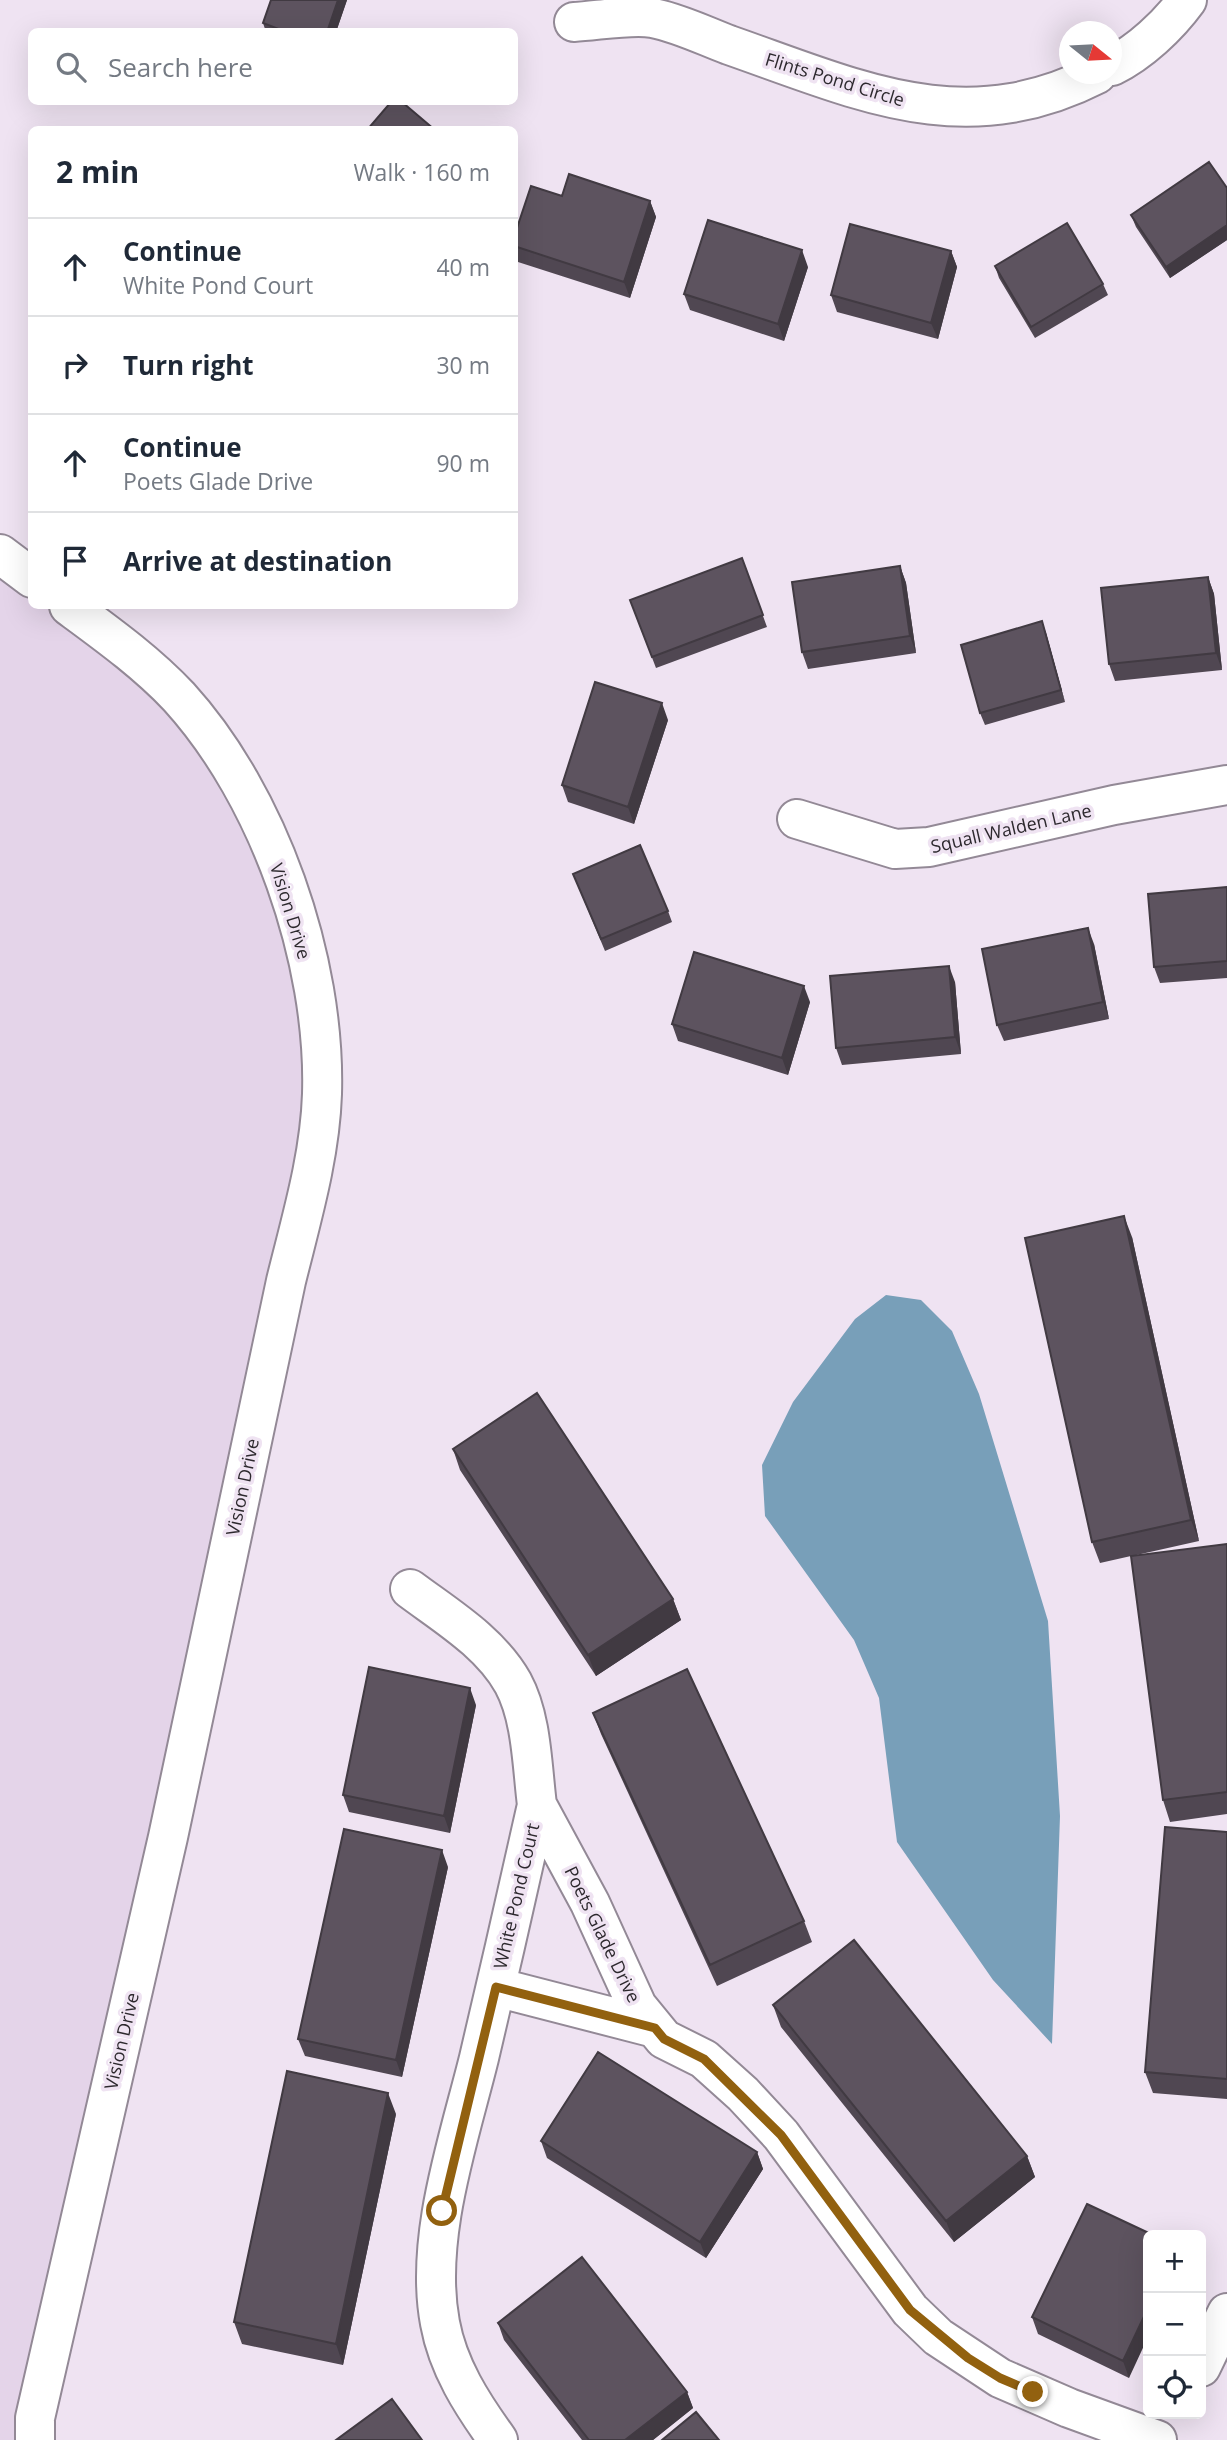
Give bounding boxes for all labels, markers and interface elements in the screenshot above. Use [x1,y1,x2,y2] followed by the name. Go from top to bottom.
[1059,21,1122,84] north arrow
[28,28,518,105] search box
[763,46,907,112] street label: Flints Pond Circle
[52,48,90,86] icon: search
[108,49,253,85] text: Search here
[56,151,139,192] text: 2 min
[353,156,490,188] text: Walk · 160 m
[123,233,242,269] text: Continue
[56,248,94,286] icon: ahead
[436,251,490,283] text: 40 m
[123,269,313,301] text: White Pond Court
[56,346,94,384] icon: right
[123,347,254,383] text: Turn right
[436,349,490,381] text: 30 m
[123,429,242,465] text: Continue
[56,444,94,482] icon: ahead
[436,447,490,479] text: 90 m
[123,465,313,497] text: Poets Glade Drive
[56,542,94,580] icon: arrive
[123,543,392,579] text: Arrive at destination
[928,798,1094,858] street label: Squall Walden Lane
[265,860,317,962] street label: Vision Drive
[220,1436,264,1538] street label: Vision Drive
[488,1821,544,1971] street label: White Pond Court
[560,1862,646,2006] street label: Poets Glade Drive
[98,1990,144,2092] street label: Vision Drive
[426,2195,457,2226] route start
[1143,2230,1206,2419] map controls
[1143,2230,1206,2293] button: +
[1143,2293,1206,2356] button: −
[1143,2356,1206,2419] button: locate
[1017,2376,1048,2407] route end

